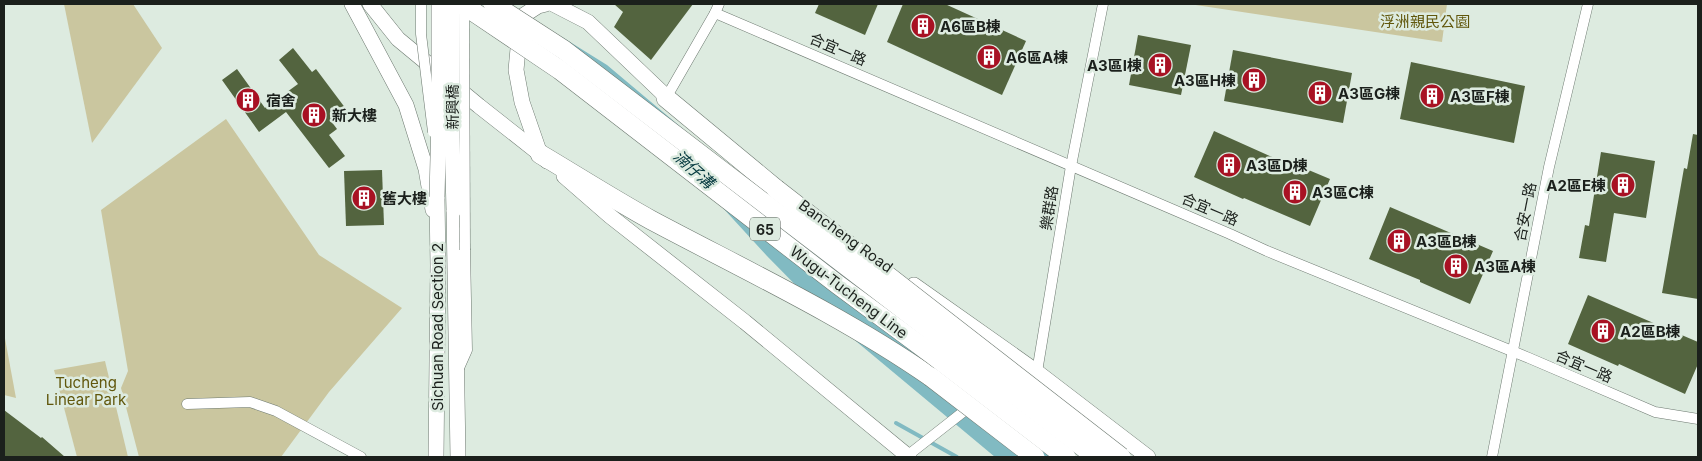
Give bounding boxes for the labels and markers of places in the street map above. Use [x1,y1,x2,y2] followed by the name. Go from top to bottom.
[910,13,936,39] building icon: A6區B棟
[940,17,1001,36] place label: A6區B棟
[976,44,1002,70] building icon: A6區A棟
[1006,48,1068,67] place label: A6區A棟
[1147,52,1173,78] building icon: A3區I棟
[1087,56,1142,75] place label: A3區I棟
[1241,67,1267,93] building icon: A3區H棟
[1174,71,1236,90] place label: A3區H棟
[1307,80,1333,106] building icon: A3區G棟
[1419,83,1445,109] building icon: A3區F棟
[1338,84,1400,103] place label: A3區G棟
[235,87,261,113] building icon: 宿舍
[1450,87,1510,106] place label: A3區F棟
[266,91,296,110] place label: 宿舍
[301,102,327,128] building icon: 新大樓
[332,106,377,125] place label: 新大樓
[1216,152,1242,178] building icon: A3區D棟
[1246,156,1308,175] place label: A3區D棟
[1610,172,1636,198] building icon: A2區E棟
[1546,176,1606,195] place label: A2區E棟
[1282,179,1308,205] building icon: A3區C棟
[1312,183,1374,202] place label: A3區C棟
[351,185,377,211] building icon: 舊大樓
[382,189,427,208] place label: 舊大樓
[1386,228,1412,254] building icon: A3區B棟
[1416,232,1477,251] place label: A3區B棟
[1443,253,1469,279] building icon: A3區A棟
[1474,257,1536,276] place label: A3區A棟
[1590,318,1616,344] building icon: A2區B棟
[1620,322,1681,341] place label: A2區B棟

